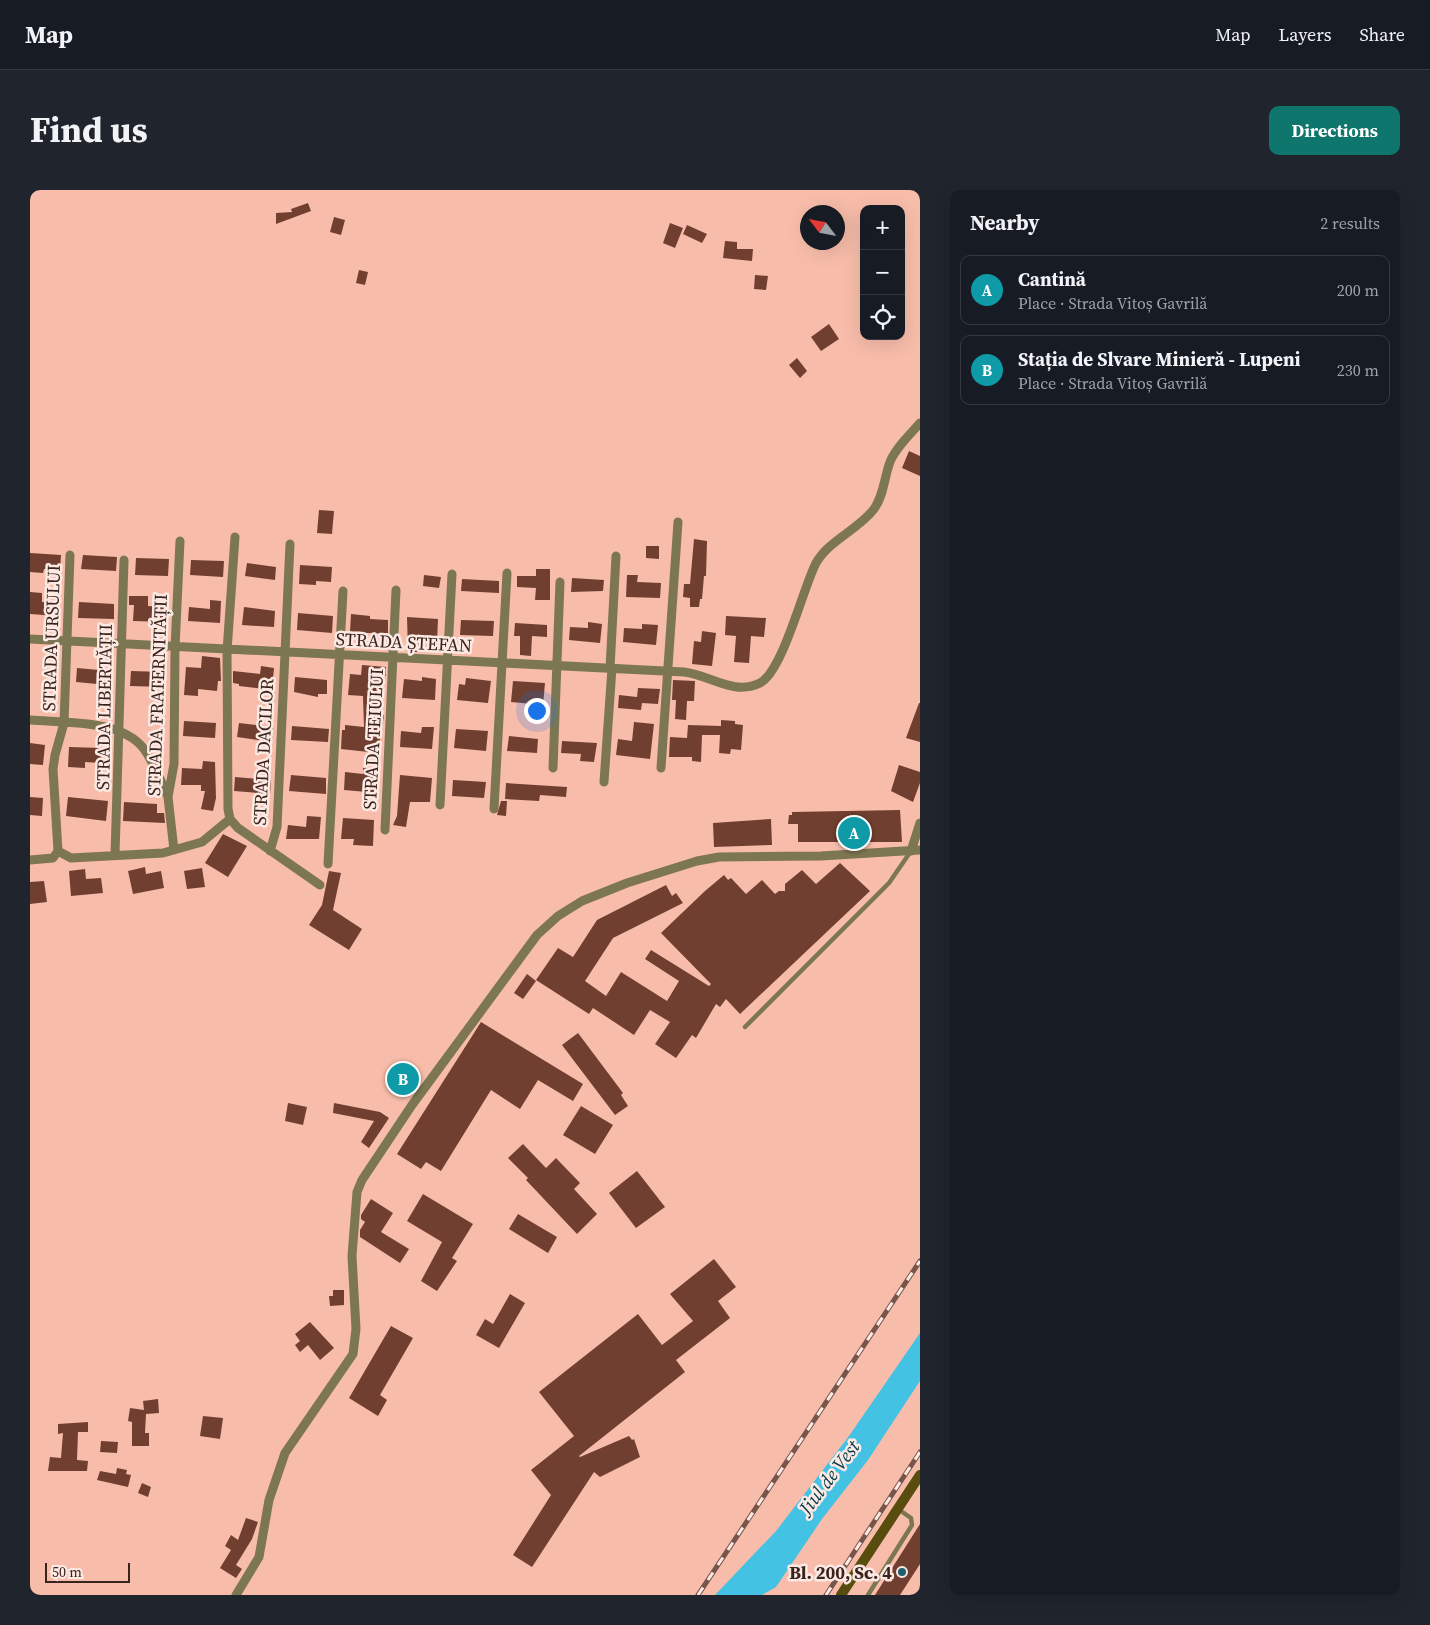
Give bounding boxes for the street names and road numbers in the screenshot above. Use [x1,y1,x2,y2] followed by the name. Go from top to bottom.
[36,564,66,712] street label: STRADA URSULUI
[141,593,173,797] street label: STRADA FRATERNITĂȚII
[90,624,118,790] street label: STRADA LIBERTĂȚII
[335,626,473,658] street label: STRADA ȘTEFAN
[357,668,389,810] street label: STRADA TEIULUI
[247,678,279,826] street label: STRADA DACILOR

